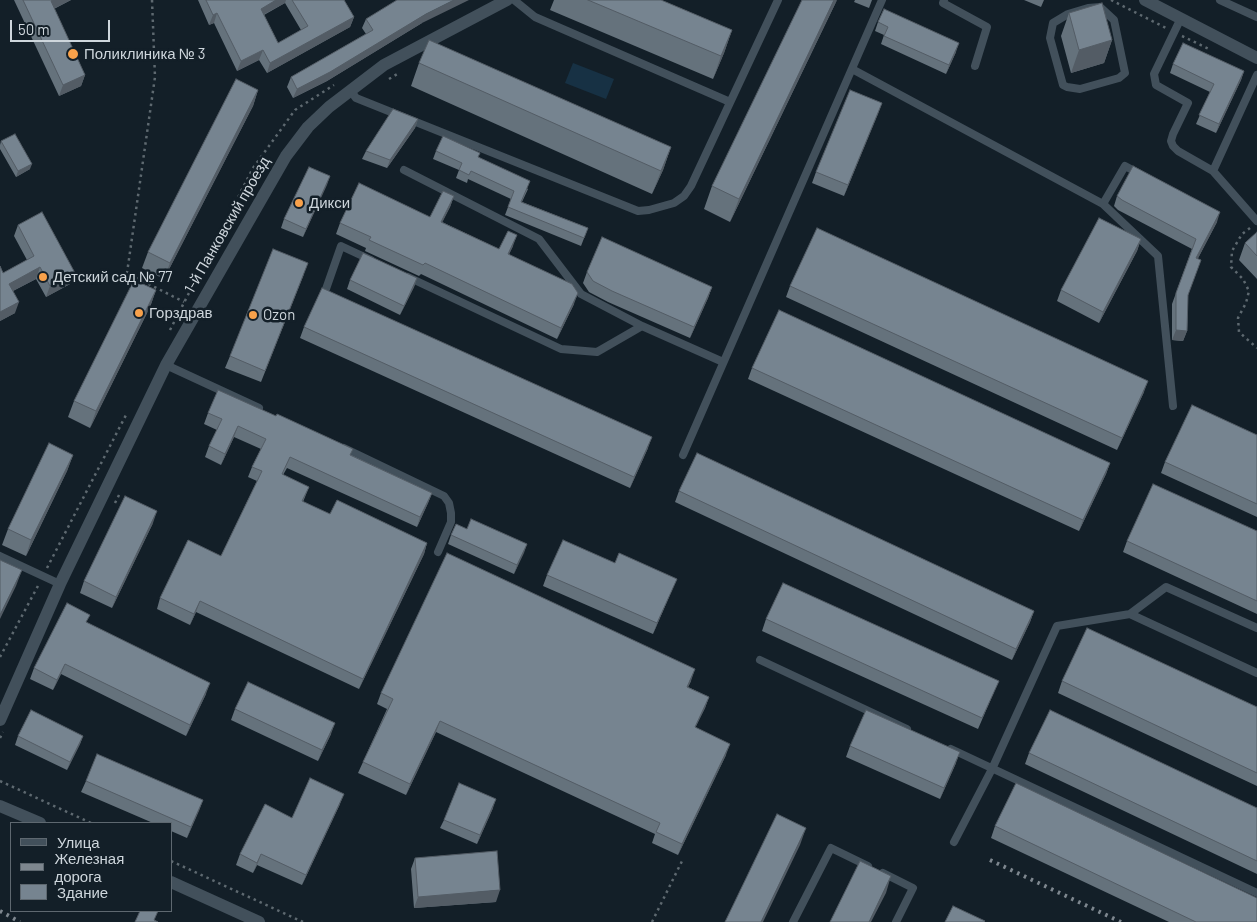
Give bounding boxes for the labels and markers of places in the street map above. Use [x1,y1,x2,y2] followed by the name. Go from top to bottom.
[84,45,206,63] place label: Поликлиника № 3
[66,47,80,61] marker: Поликлиника № 3
[309,194,350,212] place label: Дикси
[293,197,305,209] marker: Дикси
[53,268,172,286] place label: Детский сад № 77
[37,271,49,283] marker: Детский сад № 77
[149,304,213,322] place label: Горздрав
[263,306,295,324] place label: Ozon
[133,307,145,319] marker: Горздрав
[247,309,259,321] marker: Ozon

